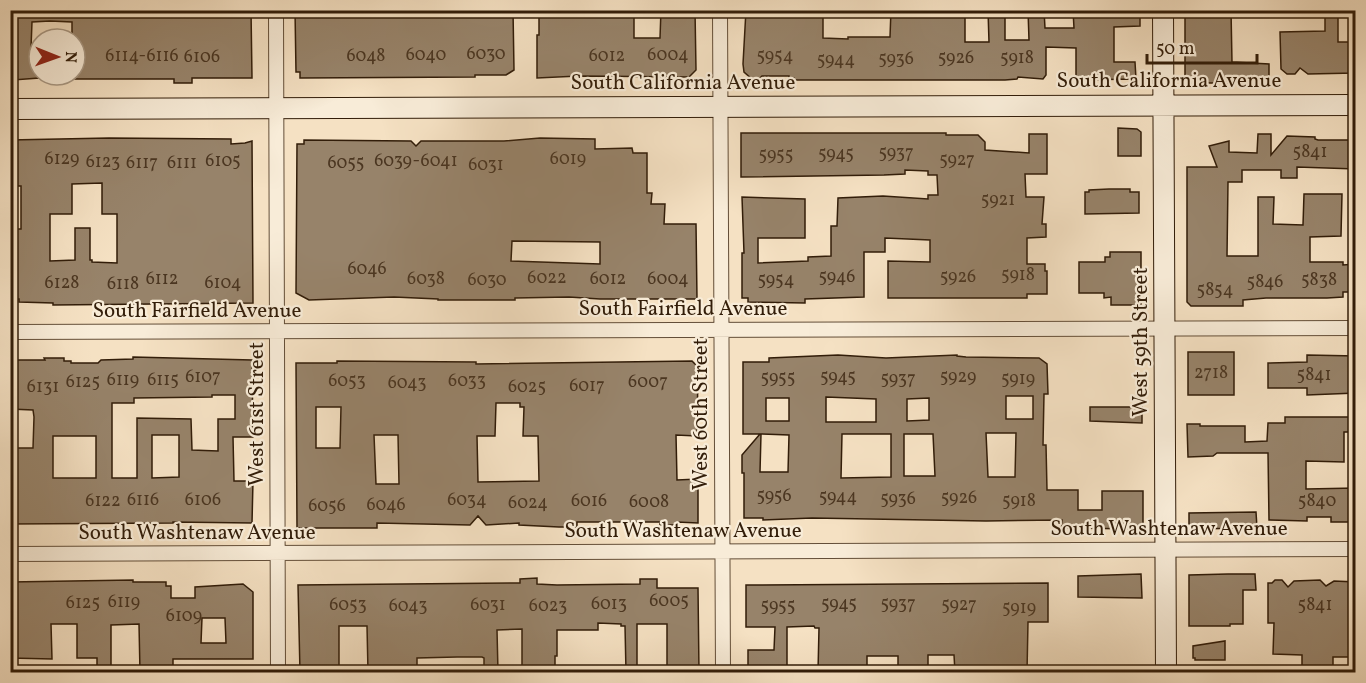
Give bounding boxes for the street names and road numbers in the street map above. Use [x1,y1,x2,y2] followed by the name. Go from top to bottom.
[1057,67,1281,96] street label: South California Avenue
[571,69,795,98] street label: South California Avenue
[1127,267,1156,417] street label: West 59th Street
[578,295,788,324] street label: South Fairfield Avenue
[92,297,302,326] street label: South Fairfield Avenue
[687,338,716,490] street label: West 60th Street
[243,342,272,486] street label: West 61st Street
[1050,515,1288,544] street label: South Washtenaw Avenue
[564,517,802,546] street label: South Washtenaw Avenue
[78,519,316,548] street label: South Washtenaw Avenue

